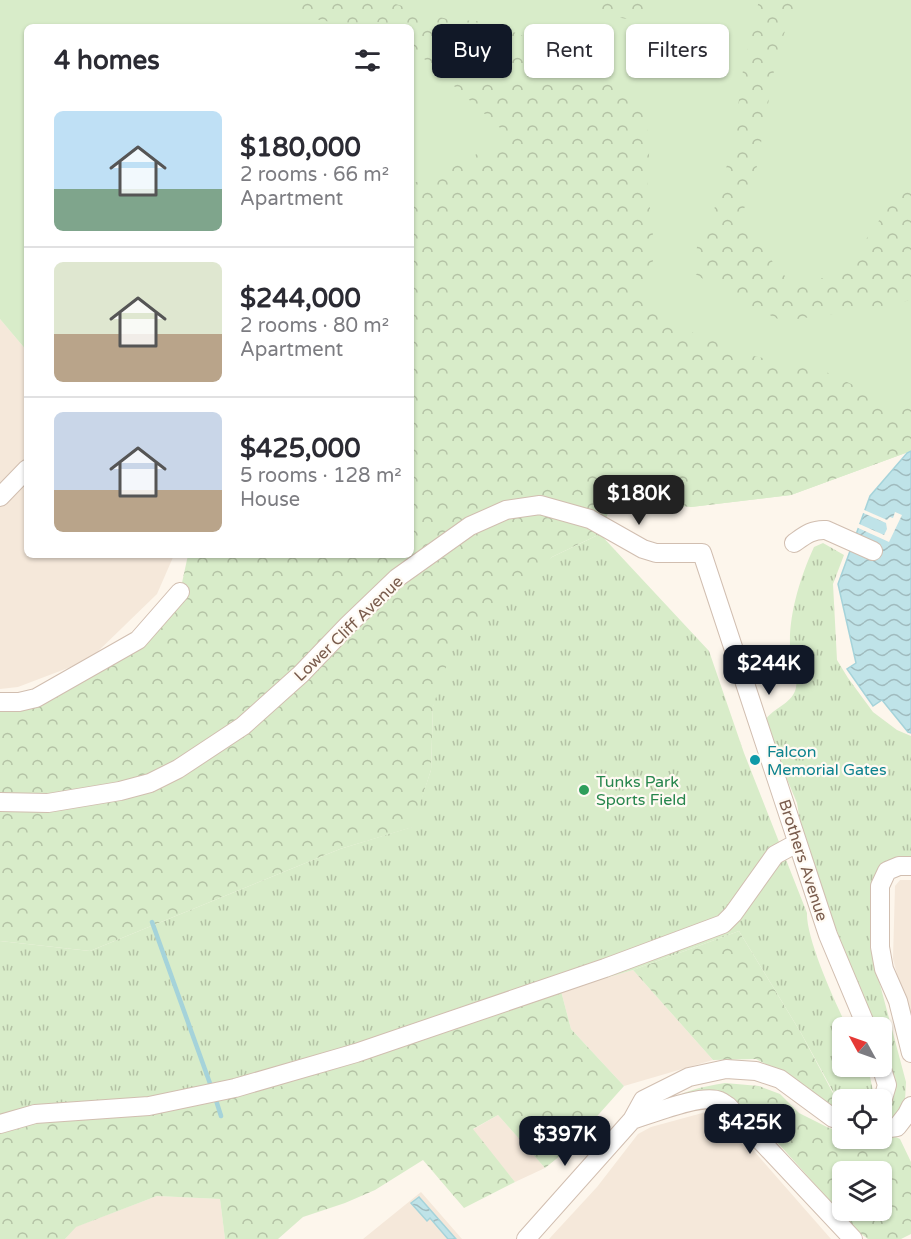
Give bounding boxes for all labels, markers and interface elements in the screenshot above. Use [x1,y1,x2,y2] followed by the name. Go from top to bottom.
[432,24,512,78] chip: Buy
[524,24,614,78] chip: Rent
[626,24,729,78] chip: Filters
[351,44,384,77] icon: filters
[54,45,160,76] text: 4 homes
[240,132,361,163] text: $180,000
[102,135,174,207] icon: home
[240,163,389,187] text: 2 rooms · 66 m²
[240,187,343,211] text: Apartment
[240,283,361,314] text: $244,000
[102,286,174,358] icon: home
[240,314,389,338] text: 2 rooms · 80 m²
[240,338,343,362] text: Apartment
[240,433,360,464] text: $425,000
[102,436,174,508] icon: home
[240,464,402,488] text: 5 rooms · 128 m²
[597,475,681,526] pin: $180K
[607,482,671,506] text: $180K
[240,488,300,512] text: House
[290,572,407,686] street label: Lower Cliff Avenue
[727,645,811,696] pin: $244K
[737,652,801,676] text: $244K
[767,742,887,780] place label: Falcon Memorial Gates
[748,753,762,767] marker: Falcon Memorial Gates
[596,772,686,810] place label: Tunks Park Sports Field
[577,783,591,797] marker: Tunks Park Sports Field
[774,797,832,924] street label: Brothers Avenue
[832,1017,892,1077] north arrow
[832,1017,892,1221] map controls
[832,1089,892,1149] button: locate
[708,1104,792,1155] pin: $425K
[718,1111,782,1135] text: $425K
[523,1116,607,1167] pin: $397K
[533,1123,597,1147] text: $397K
[832,1161,892,1221] button: layers

